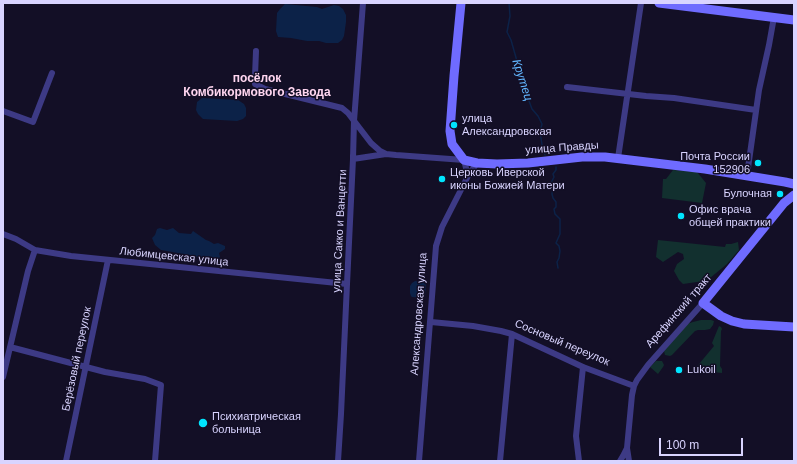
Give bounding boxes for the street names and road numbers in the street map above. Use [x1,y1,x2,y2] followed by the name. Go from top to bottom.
[525,139,599,157] street label: улица Правды
[330,169,350,293] street label: улица Сакко и Ванцетти
[119,245,229,269] street label: Любимцевская улица
[408,252,430,376] street label: Александровская улица
[643,271,715,351] street label: Арефинский тракт
[59,306,95,412] street label: Берёзовый переулок
[513,317,611,369] street label: Сосновый переулок

